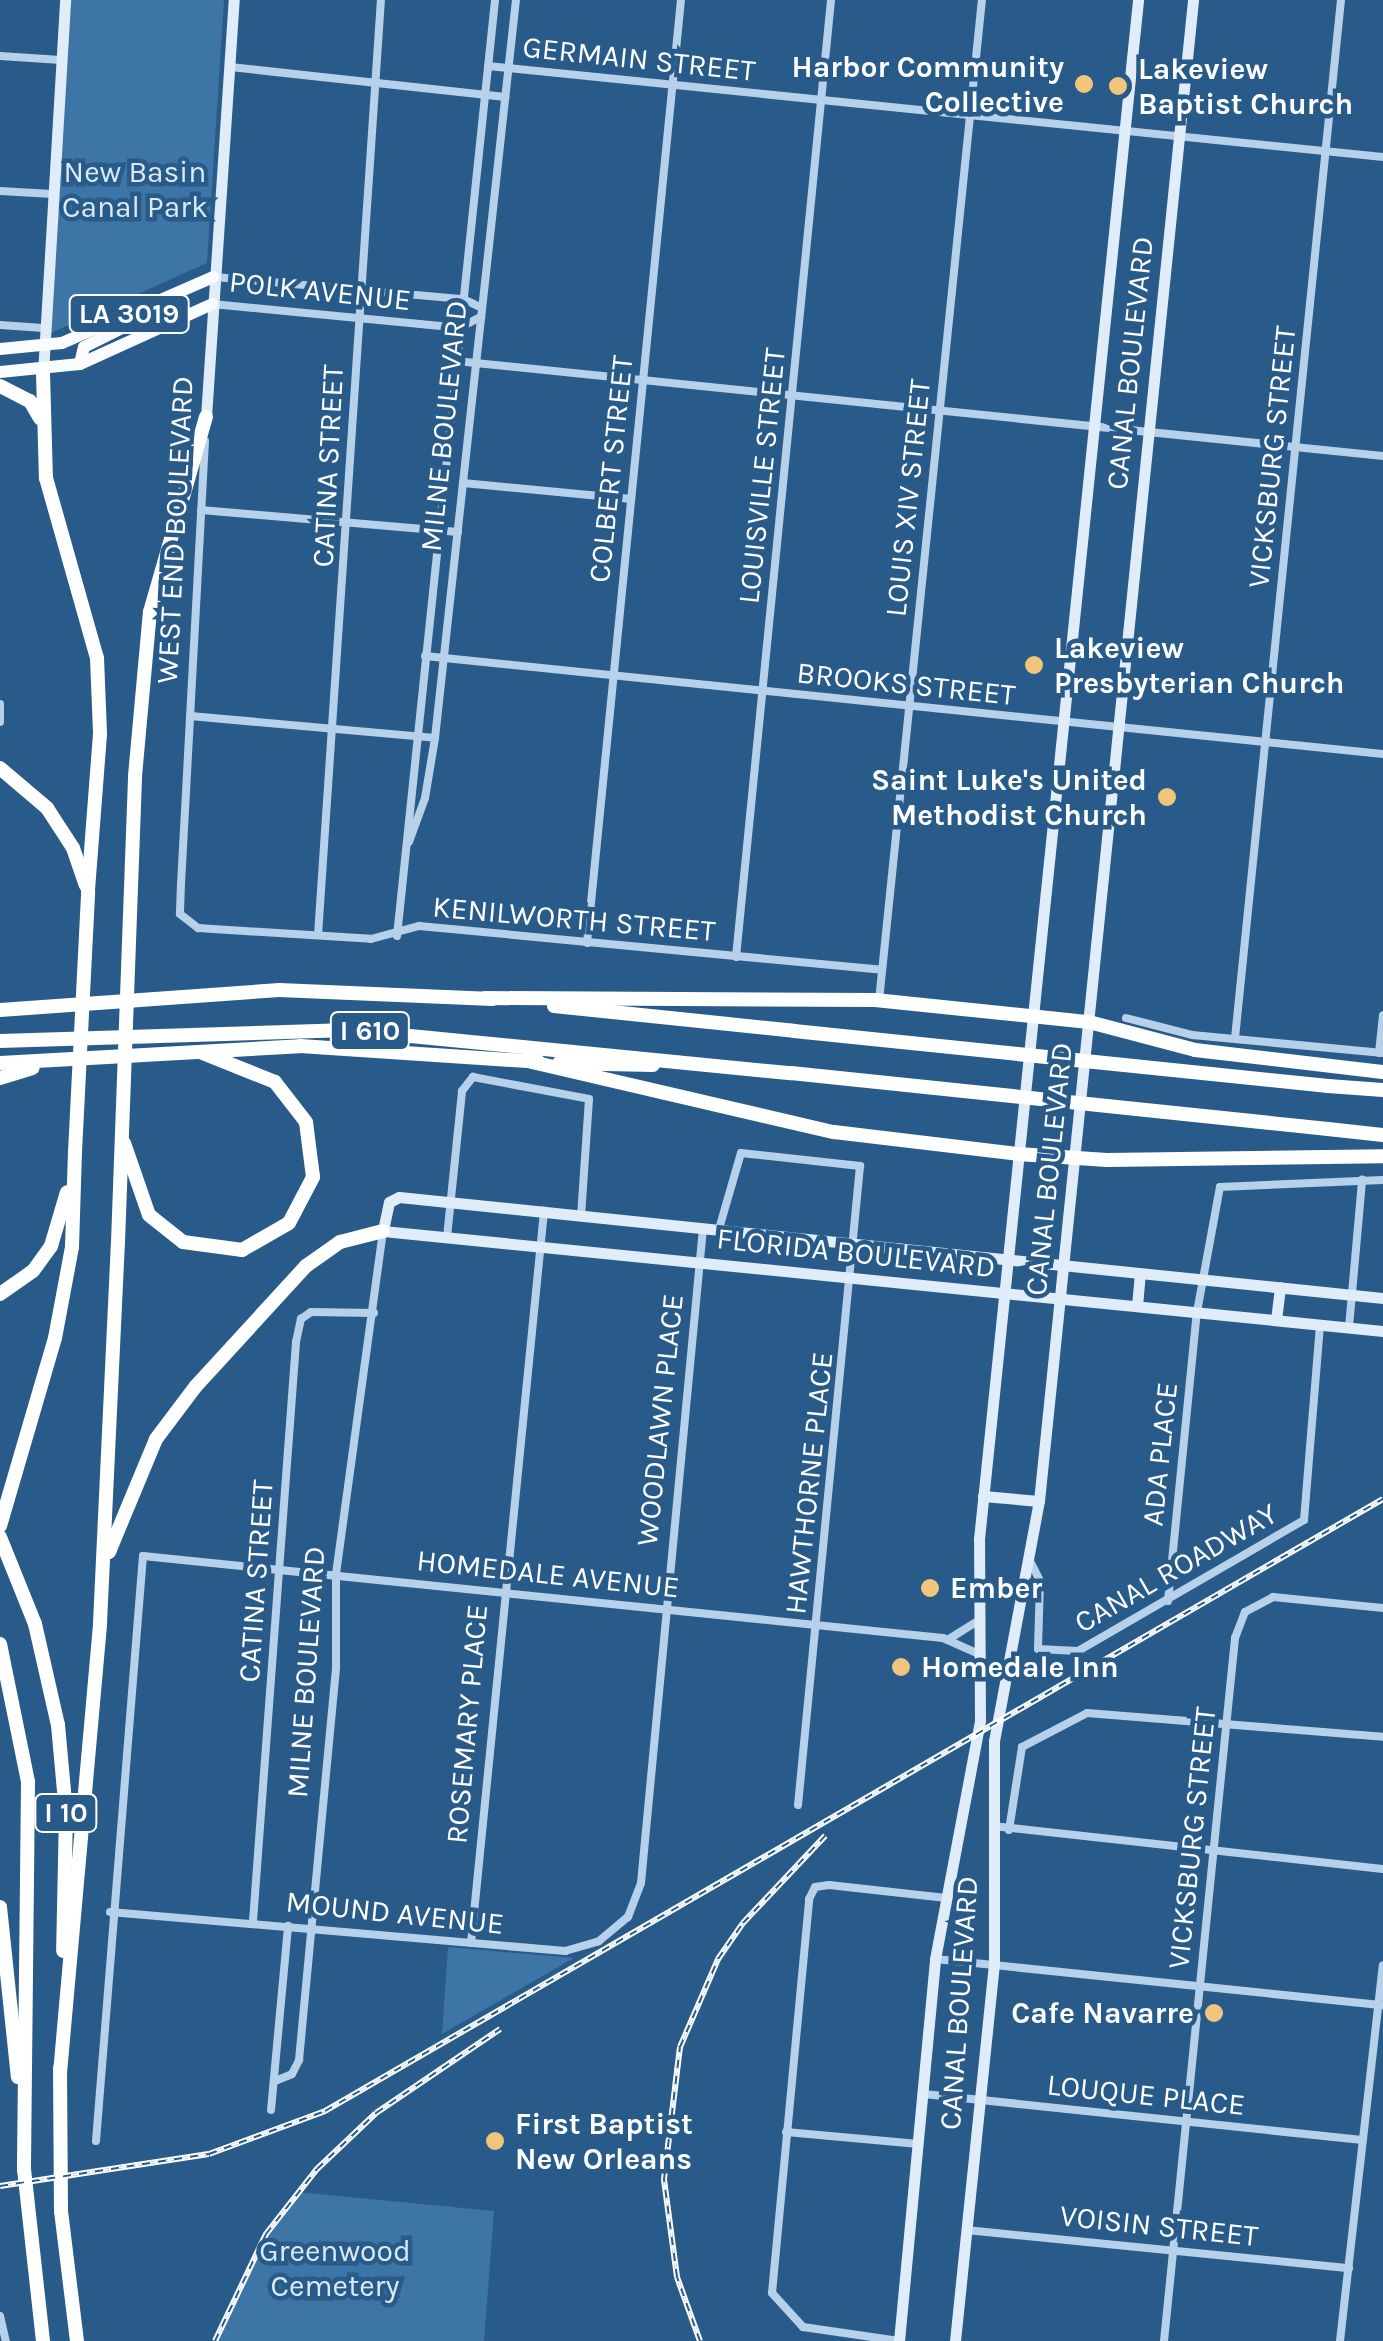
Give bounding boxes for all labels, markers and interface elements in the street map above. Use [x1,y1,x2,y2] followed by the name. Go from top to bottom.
[521,29,757,89] street label: GERMAIN STREET
[792,49,1064,120] place label: Harbor Community Collective
[1138,51,1353,122] place label: Lakeview Baptist Church
[1073,73,1095,95] marker: Harbor Community Collective
[1107,75,1129,97] marker: Lakeview Baptist Church
[62,154,208,224] park label: New Basin Canal Park
[1099,235,1161,491] street label: CANAL BOULEVARD
[227,264,413,318] street label: POLK AVENUE
[66,291,192,337] road number: LA 3019
[413,299,475,553] street label: MILNE BOULEVARD
[1240,324,1304,590] street label: VICKSBURG STREET
[731,346,793,606] street label: LOUISVILLE STREET
[581,354,641,584] street label: COLBERT STREET
[305,364,351,568] street label: CATINA STREET
[149,375,201,685] street label: WEST END BOULEVARD
[878,377,938,619] street label: LOUIS XIV STREET
[1054,630,1344,700] place label: Lakeview Presbyterian Church
[1023,654,1045,676] marker: Lakeview Presbyterian Church
[795,655,1017,713] street label: BROOKS STREET
[871,762,1147,832] place label: Saint Luke's United Methodist Church
[1156,786,1178,808] marker: Saint Luke's United Methodist Church
[431,889,717,949] street label: KENILWORTH STREET
[328,1008,412,1054] road number: I 610
[1018,1041,1080,1297] street label: CANAL BOULEVARD
[715,1220,997,1286] street label: FLORIDA BOULEVARD
[629,1292,691,1548] street label: WOODLAWN PLACE
[777,1350,841,1616] street label: HAWTHORNE PLACE
[1135,1380,1185,1528] street label: ADA PLACE
[231,1479,281,1683] street label: CATINA STREET
[1068,1495,1284,1641] street label: CANAL ROADWAY
[415,1542,681,1606] street label: HOMEDALE AVENUE
[279,1545,333,1799] street label: MILNE BOULEVARD
[950,1570,1042,1606] place label: Ember
[919,1577,941,1599] marker: Ember
[439,1603,495,1845] street label: ROSEMARY PLACE
[921,1649,1119,1685] place label: Homedale Inn
[890,1656,912,1678] marker: Homedale Inn
[1160,1705,1224,1971] street label: VICKSBURG STREET
[34,1790,98,1836] road number: I 10
[932,1875,986,2131] street label: CANAL BOULEVARD
[284,1884,506,1942] street label: MOUND AVENUE
[1011,1995,1194,2031] place label: Cafe Navarre
[1203,2002,1225,2024] marker: Cafe Navarre
[1045,2067,1247,2123] street label: LOUQUE PLACE
[515,2106,693,2176] place label: First Baptist New Orleans
[484,2130,506,2152] marker: First Baptist New Orleans
[1058,2198,1260,2254] street label: VOISIN STREET
[259,2233,411,2304] park label: Greenwood Cemetery

